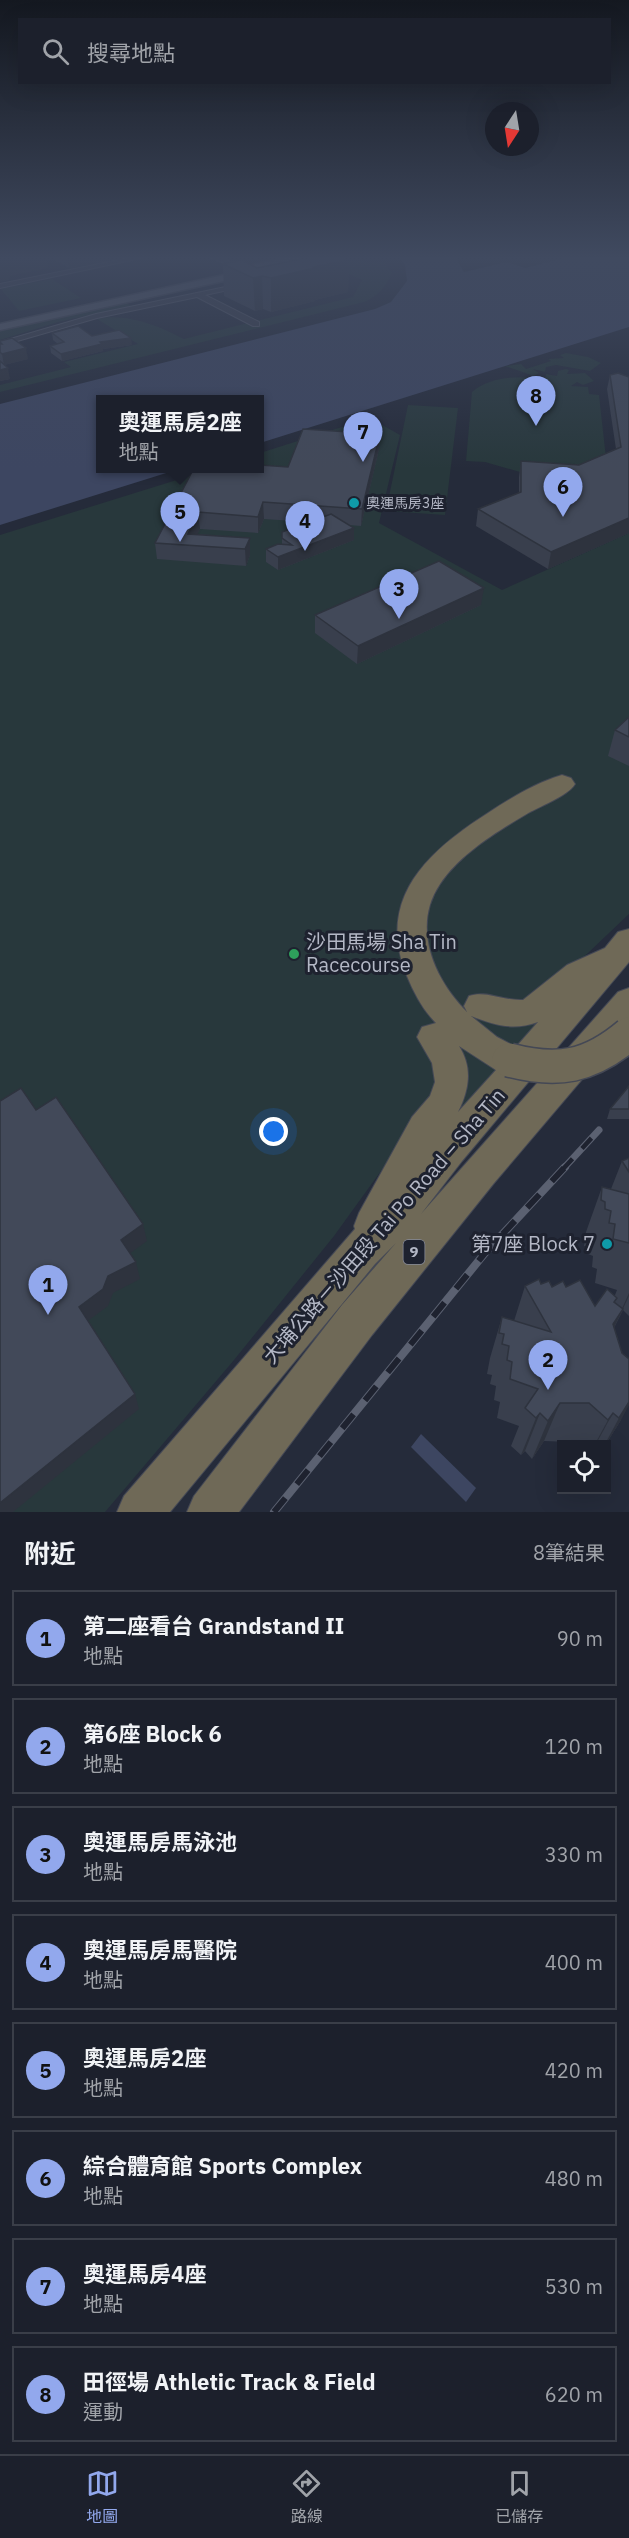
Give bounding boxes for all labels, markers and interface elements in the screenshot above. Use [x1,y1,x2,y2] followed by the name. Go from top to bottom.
[18,18,611,84] search box
[39,35,72,68] icon: search
[87,38,175,67] text: 搜尋地點
[485,102,539,156] north arrow
[516,376,556,426] pin: 8
[96,395,264,473] popup
[118,407,242,436] text: 奧運馬房2座
[344,412,382,462] pin: 7
[118,438,158,465] text: 地點
[544,468,582,517] pin: 6
[160,492,200,542] pin: 5
[366,494,444,512] place label: 奧運馬房3座
[347,496,361,510] marker: 奧運馬房3座
[286,502,324,551] pin: 4
[380,570,418,619] pin: 3
[306,928,457,978] place label: 沙田馬場 Sha Tin Racecourse
[287,947,301,961] marker: 沙田馬場 Sha Tin Racecourse
[257,1082,511,1369] street label: 大埔公路－沙田段 Tai Po Road – Sha Tin
[259,1117,288,1146] your location
[471,1230,595,1257] place label: 第7座 Block 7
[600,1237,614,1251] marker: 第7座 Block 7
[404,1240,424,1264] road number: 9
[28,1266,68,1315] pin: 1
[528,1340,568,1390] pin: 2
[557,1440,611,1494] map controls
[557,1440,611,1494] button: locate
[24,1536,76,1570] text: 附近
[533,1539,605,1566] text: 8筆結果
[83,1611,344,1640] text: 第二座看台 Grandstand II
[40,1625,52,1652] text: 1
[557,1625,603,1652] text: 90 m
[83,1642,123,1669] text: 地點
[83,1719,222,1748] text: 第6座 Block 6
[40,1733,52,1760] text: 2
[545,1733,603,1760] text: 120 m
[83,1750,123,1777] text: 地點
[83,1827,237,1856] text: 奧運馬房馬泳池
[40,1841,52,1868] text: 3
[545,1841,603,1868] text: 330 m
[83,1858,123,1885] text: 地點
[83,1935,237,1964] text: 奧運馬房馬醫院
[40,1949,52,1976] text: 4
[545,1949,603,1976] text: 400 m
[83,1966,123,1993] text: 地點
[83,2043,206,2072] text: 奧運馬房2座
[40,2057,52,2084] text: 5
[545,2057,603,2084] text: 420 m
[83,2074,123,2101] text: 地點
[83,2151,362,2180] text: 綜合體育館 Sports Complex
[40,2165,52,2192] text: 6
[545,2165,603,2192] text: 480 m
[83,2182,123,2209] text: 地點
[83,2259,206,2288] text: 奧運馬房4座
[40,2273,52,2300] text: 7
[545,2273,603,2300] text: 530 m
[83,2290,123,2317] text: 地點
[83,2367,376,2396] text: 田徑場 Athletic Track & Field
[40,2381,52,2408] text: 8
[545,2381,603,2408] text: 620 m
[83,2398,123,2425] text: 運動
[86,2467,119,2527] tab: 地圖
[290,2467,323,2527] tab: 路線
[495,2467,543,2527] tab: 已儲存

